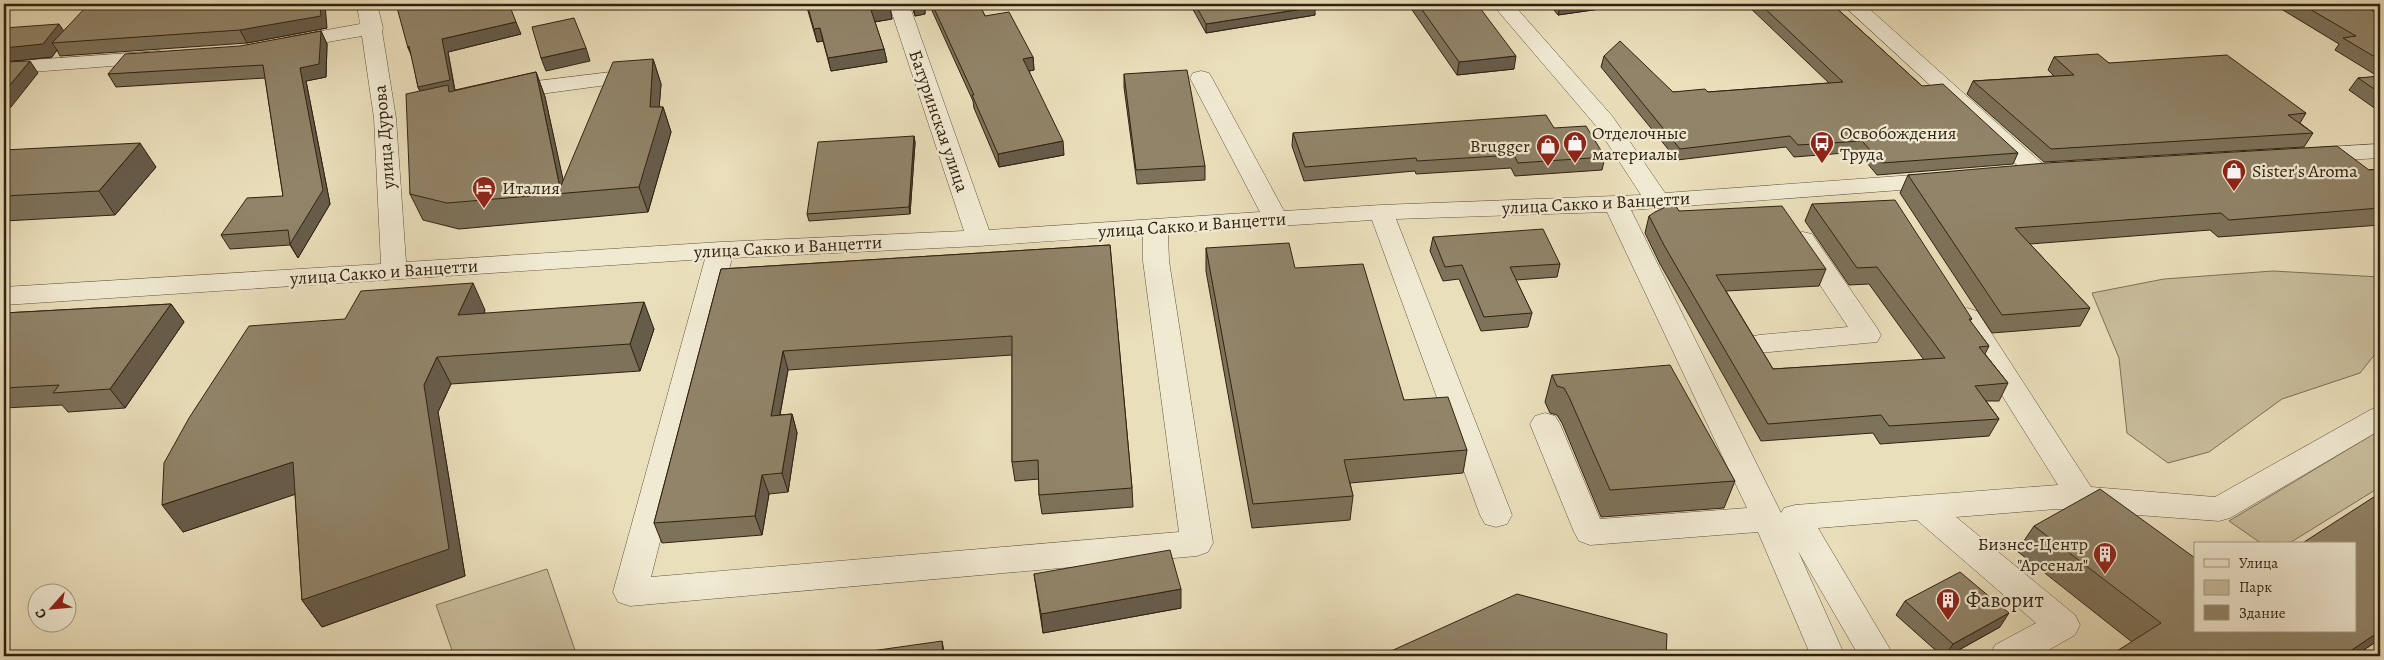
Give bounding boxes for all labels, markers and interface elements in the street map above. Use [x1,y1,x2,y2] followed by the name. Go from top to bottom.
[903,47,975,196] street label: Батуринская улица
[367,83,401,191] street label: улица Дурова
[1592,121,1687,166] place label: Отделочные материалы
[1840,121,1956,166] place label: Освобождения Труда
[1562,130,1588,164] shop icon: Отделочные материалы
[1809,130,1835,164] bus stop icon: Освобождения Труда
[1535,133,1561,167] shop icon: Brugger
[1470,134,1530,158] place label: Brugger
[2221,158,2247,192] shop icon: Sister's Aroma
[2252,159,2358,183] place label: Sister's Aroma
[471,175,497,209] hotel icon: Италия
[502,176,560,200] place label: Италия
[1500,186,1691,220] street label: улица Сакко и Ванцетти
[1096,206,1287,244] street label: улица Сакко и Ванцетти
[692,230,883,264] street label: улица Сакко и Ванцетти
[288,253,479,291] street label: улица Сакко и Ванцетти
[1978,532,2088,577] place label: Бизнес-Центр "Арсенал"
[2092,541,2118,575] building icon: Бизнес-Центр "Арсенал"
[2194,542,2356,632] legend
[2239,553,2278,573] text: Улица
[2239,577,2272,597] text: Парк
[28,582,78,632] north arrow
[1966,586,2044,614] place label: Фаворит
[1935,587,1961,621] building icon: Фаворит
[2239,603,2286,623] text: Здание
[30,605,51,622] text: С

